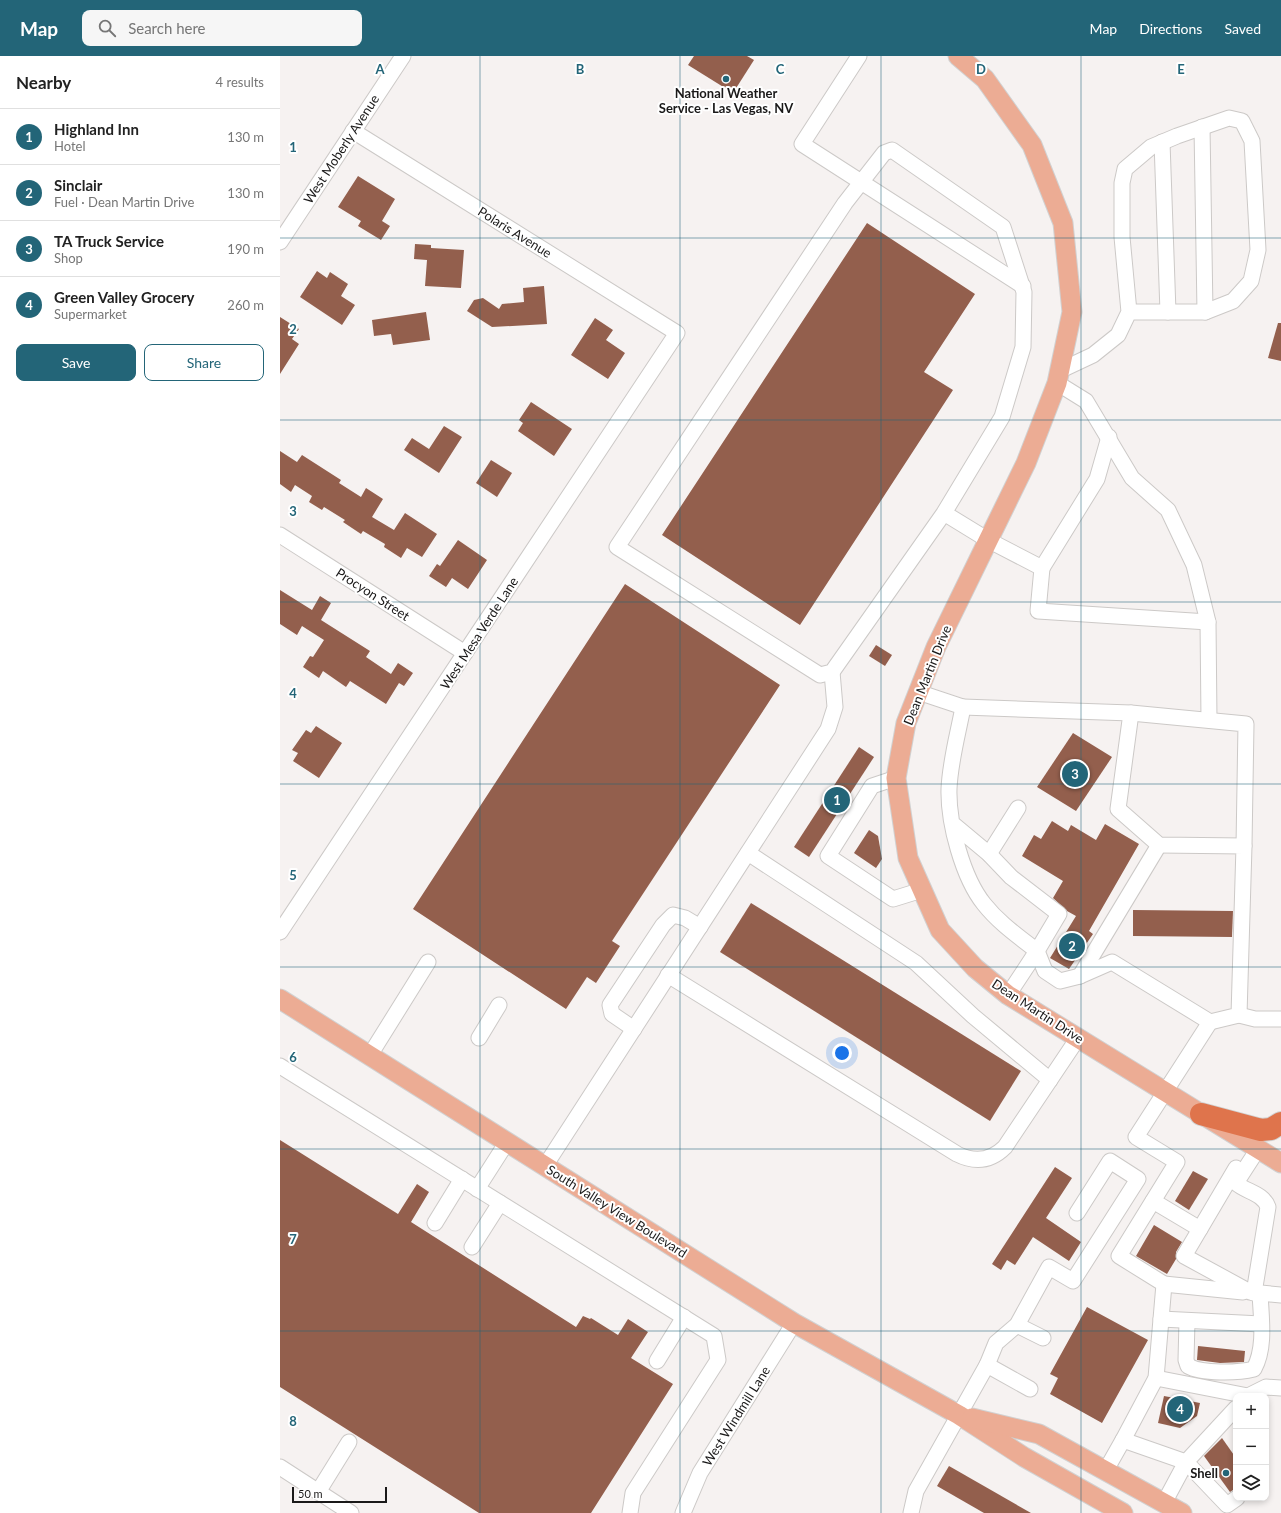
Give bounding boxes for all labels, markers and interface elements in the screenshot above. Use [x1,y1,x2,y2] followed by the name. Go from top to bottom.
[82,10,362,46] search box
[20,17,58,40] text: Map
[96,17,118,39] icon: search
[128,19,206,37] text: Search here
[1090,20,1117,37] text: Map
[1139,20,1202,37] text: Directions
[1224,20,1261,37] text: Saved
[374,61,385,77] text: A
[576,61,585,77] text: B
[776,61,785,77] text: C
[976,61,986,77] text: D
[1177,61,1185,77] text: E
[16,72,71,93] text: Nearby
[216,74,264,90] text: 4 results
[721,74,731,84] marker: National Weather Service - Las Vegas, NV
[659,85,794,116] place label: National Weather Service - Las Vegas, NV
[300,91,382,206] street label: West Moberly Avenue
[54,120,139,138] text: Highland Inn
[25,129,33,145] text: 1
[227,129,264,145] text: 130 m
[54,138,86,154] text: Hotel
[289,139,297,155] text: 1
[54,176,102,194] text: Sinclair
[25,185,33,201] text: 2
[227,185,264,201] text: 130 m
[54,194,194,210] text: Fuel · Dean Martin Drive
[475,203,555,261] street label: Polaris Avenue
[54,232,164,250] text: TA Truck Service
[25,241,33,257] text: 3
[227,241,264,257] text: 190 m
[54,250,83,266] text: Shop
[54,288,194,306] text: Green Valley Grocery
[25,297,33,313] text: 4
[227,297,264,313] text: 260 m
[54,306,127,322] text: Supermarket
[289,321,297,337] text: 2
[16,344,136,381] button: Save
[144,344,264,381] button: Share
[289,503,297,519] text: 3
[333,564,413,624] street label: Procyon Street
[437,574,521,692] street label: West Mesa Verde Lane
[900,623,954,727] street label: Dean Martin Drive
[289,685,297,701] text: 4
[1062,759,1088,789] pin: 3
[824,785,850,815] pin: 1
[289,867,297,883] text: 5
[1059,931,1085,961] pin: 2
[989,975,1087,1047] street label: Dean Martin Drive
[832,1043,852,1063] your location
[289,1049,297,1065] text: 6
[544,1161,690,1261] street label: South Valley View Boulevard
[289,1231,297,1247] text: 7
[699,1363,773,1469] street label: West Windmill Lane
[1233,1393,1269,1501] map controls
[1233,1393,1269,1429] button: +
[1167,1394,1193,1424] pin: 4
[289,1413,297,1429] text: 8
[1233,1429,1269,1465] button: −
[1190,1465,1218,1481] place label: Shell
[1233,1465,1269,1501] button: layers
[1221,1468,1231,1478] marker: Shell
[292,1485,387,1504] scale bar
[298,1487,323,1500] text: 50 m

